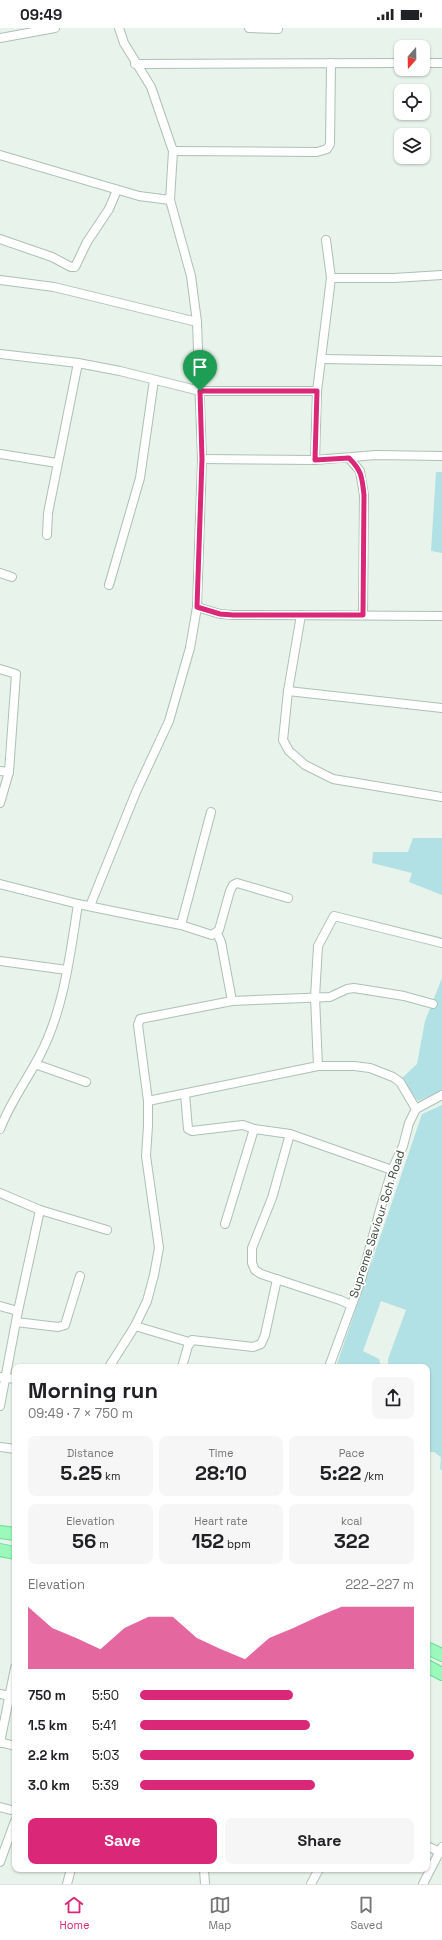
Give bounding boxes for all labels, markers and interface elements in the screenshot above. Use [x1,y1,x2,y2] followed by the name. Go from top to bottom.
[20,5,62,24] text: 09:49
[394,40,430,76] north arrow
[394,40,430,164] map controls
[394,84,430,120] button: locate
[394,128,430,164] button: layers
[183,350,217,391] pin
[189,356,211,378] icon: arrive
[346,1148,408,1300] street label: Supreme Saviour Sch Road
[28,1376,158,1404] text: Morning run
[372,1377,414,1419] button: share
[28,1405,133,1422] text: 09:49 · 7 × 750 m
[67,1446,114,1460] text: Distance
[208,1446,234,1460] text: Time
[339,1446,365,1460] text: Pace
[60,1460,102,1486] text: 5.25
[195,1460,247,1486] text: 28:10
[320,1460,361,1486] text: 5:22
[102,1469,120,1483] text: km
[361,1469,384,1483] text: /km
[66,1514,114,1528] text: Elevation
[194,1514,248,1528] text: Heart rate
[341,1514,362,1528] text: kcal
[72,1528,96,1554] text: 56
[191,1528,224,1554] text: 152
[334,1528,370,1554] text: 322
[96,1537,109,1551] text: m
[224,1537,251,1551] text: bpm
[28,1576,85,1593] text: Elevation
[345,1576,414,1593] text: 222–227 m
[28,1687,66,1704] text: 750 m
[92,1687,119,1704] text: 5:50
[28,1717,67,1734] text: 1.5 km
[92,1717,116,1734] text: 5:41
[28,1747,69,1764] text: 2.2 km
[92,1747,119,1764] text: 5:03
[28,1777,70,1794] text: 3.0 km
[92,1777,119,1794] text: 5:39
[28,1818,217,1864] button: Save
[225,1818,414,1864] button: Share
[59,1894,89,1932] tab: Home
[208,1894,231,1932] tab: Map
[350,1894,382,1932] tab: Saved

